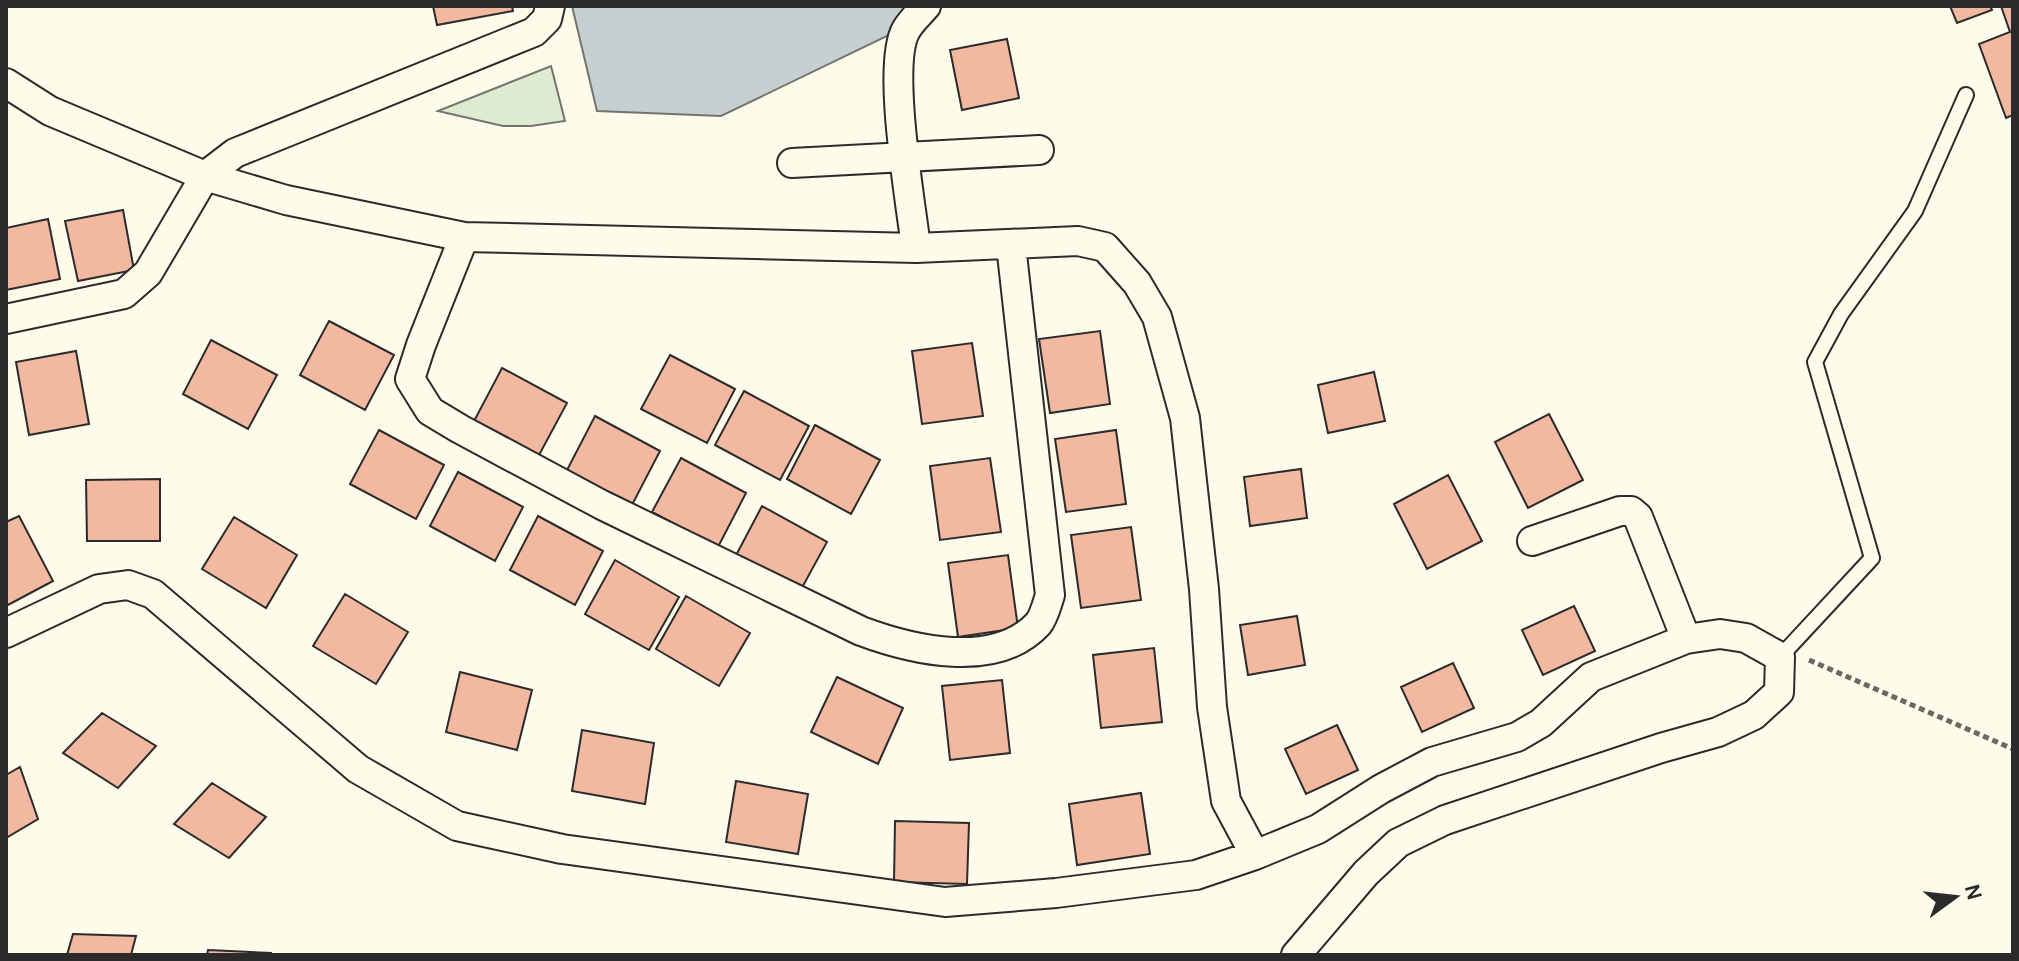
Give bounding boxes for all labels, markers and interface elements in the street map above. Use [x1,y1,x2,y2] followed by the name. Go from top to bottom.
[1915,857,1995,937] north arrow
[1959,881,1988,903] text: N

